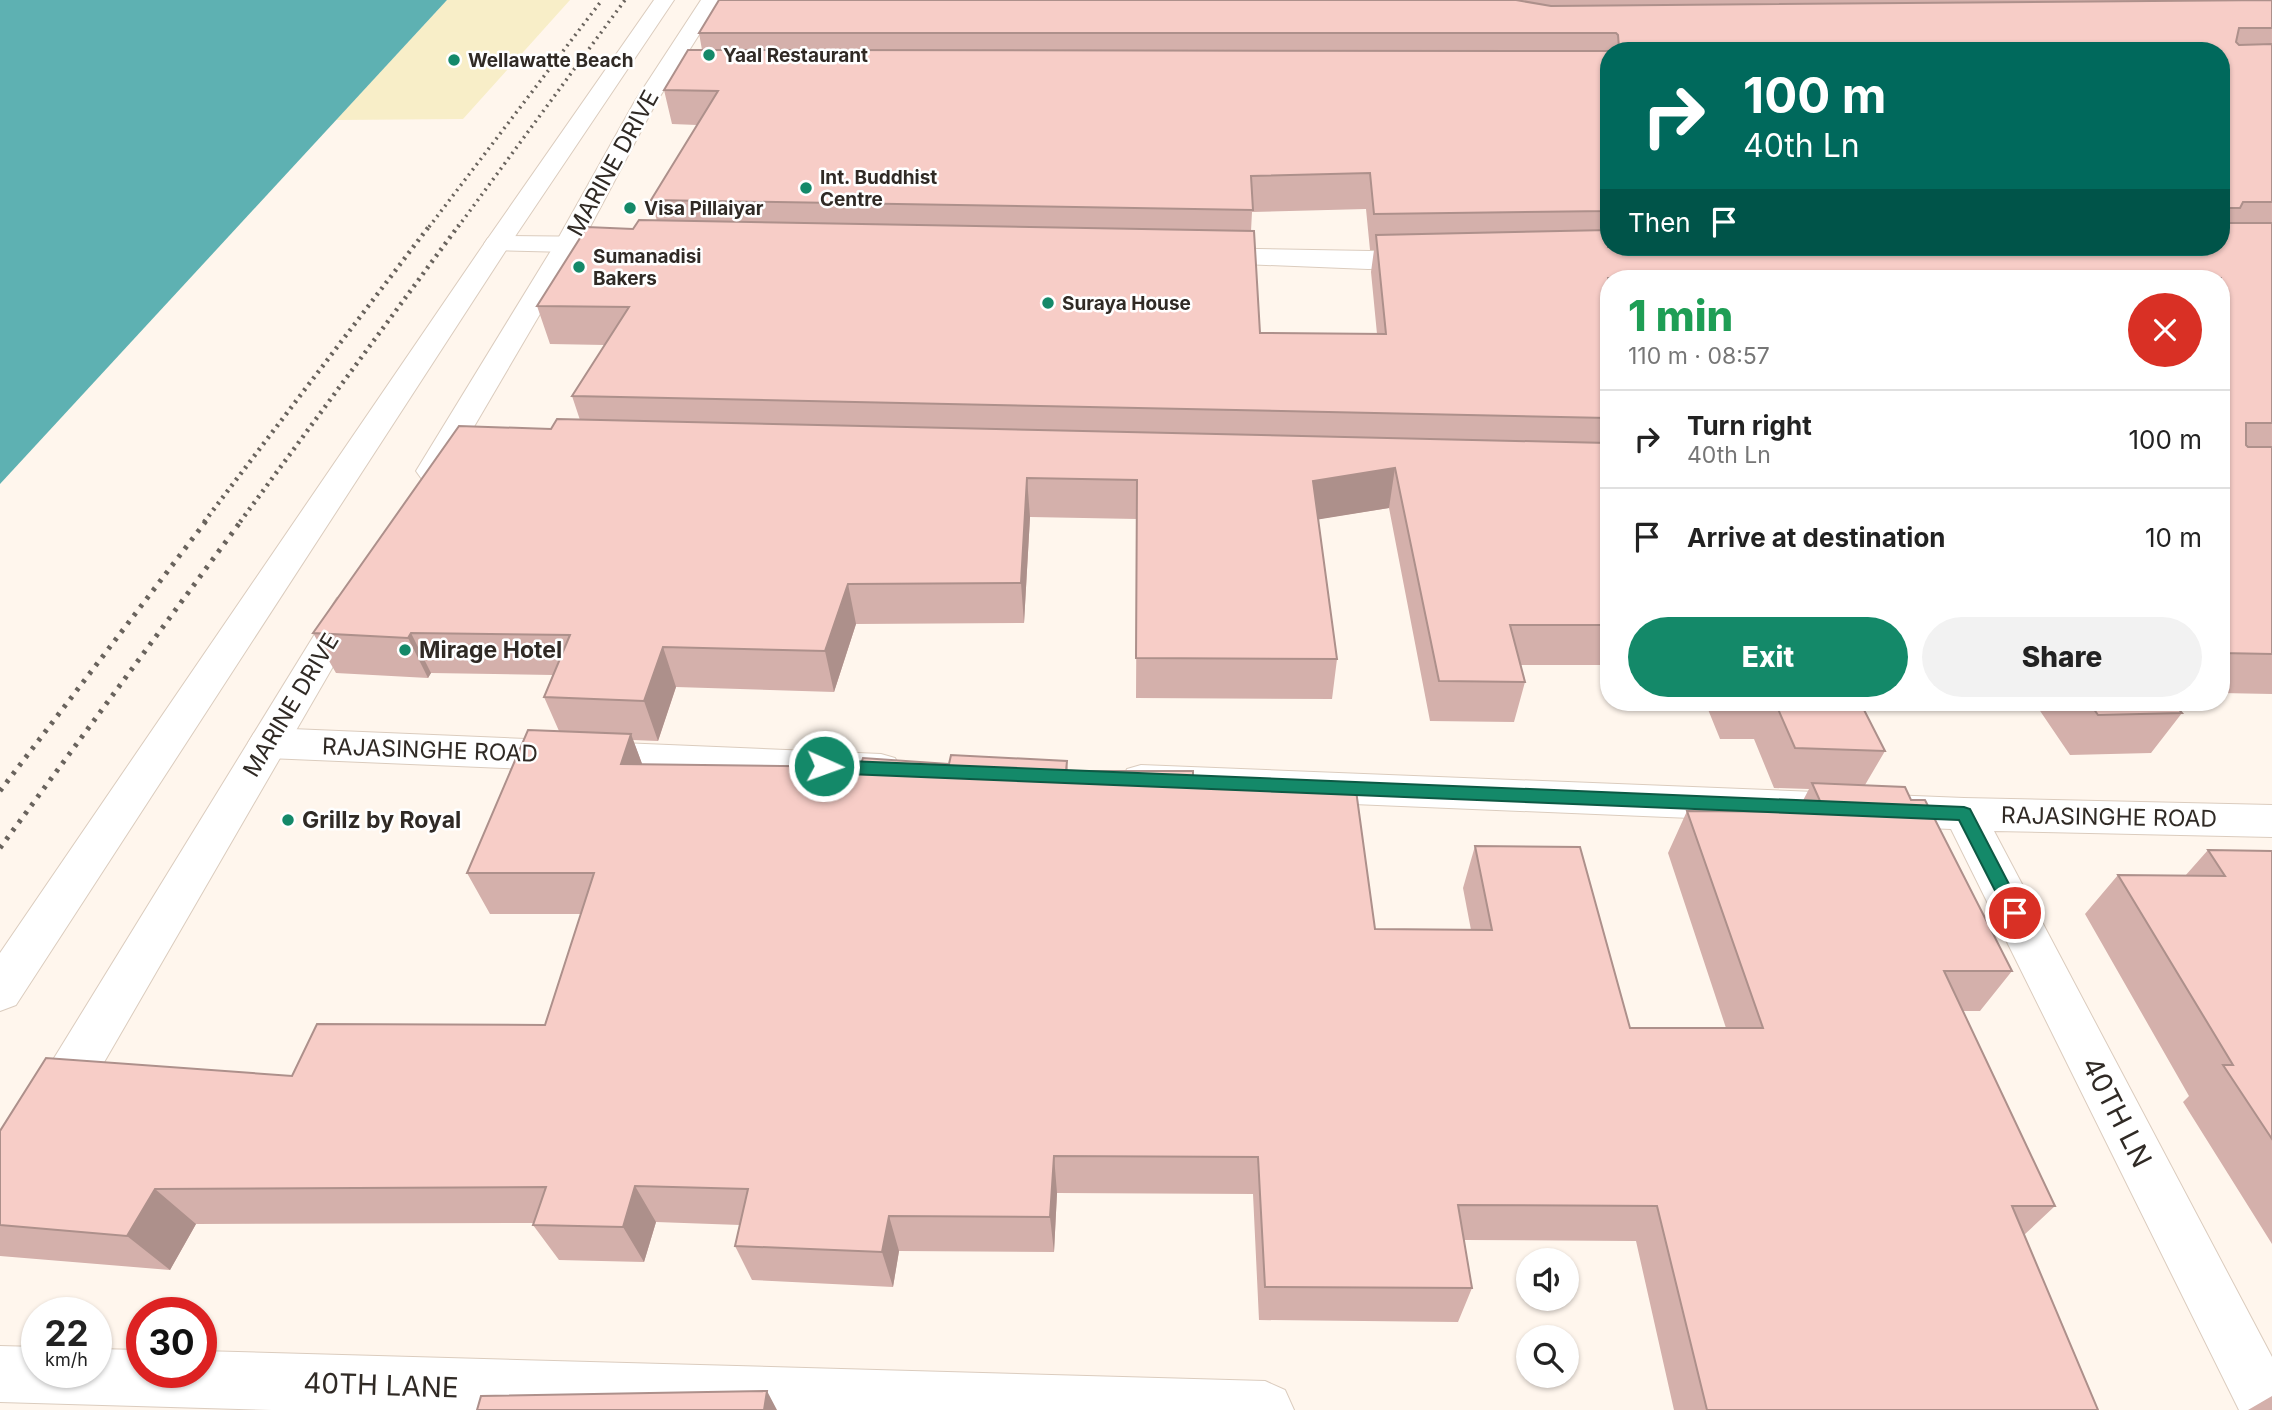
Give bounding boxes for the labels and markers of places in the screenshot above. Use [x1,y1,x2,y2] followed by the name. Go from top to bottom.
[723,44,868,67] place label: Yaal Restaurant
[701,47,717,63] marker: Yaal Restaurant
[468,49,634,72] place label: Wellawatte Beach
[446,52,462,68] marker: Wellawatte Beach
[820,166,937,211] place label: Int. Buddhist Centre
[798,180,814,196] marker: Int. Buddhist Centre
[644,197,764,220] place label: Visa Pillaiyar
[622,200,638,216] marker: Visa Pillaiyar
[593,245,701,290] place label: Sumanadisi Bakers
[571,259,587,275] marker: Sumanadisi Bakers
[1062,292,1191,315] place label: Suraya House
[1040,295,1056,311] marker: Suraya House
[419,636,562,664] place label: Mirage Hotel
[397,642,413,658] marker: Mirage Hotel
[302,806,461,834] place label: Grillz by Royal
[280,812,296,828] marker: Grillz by Royal
[1985,883,2045,943] pin

